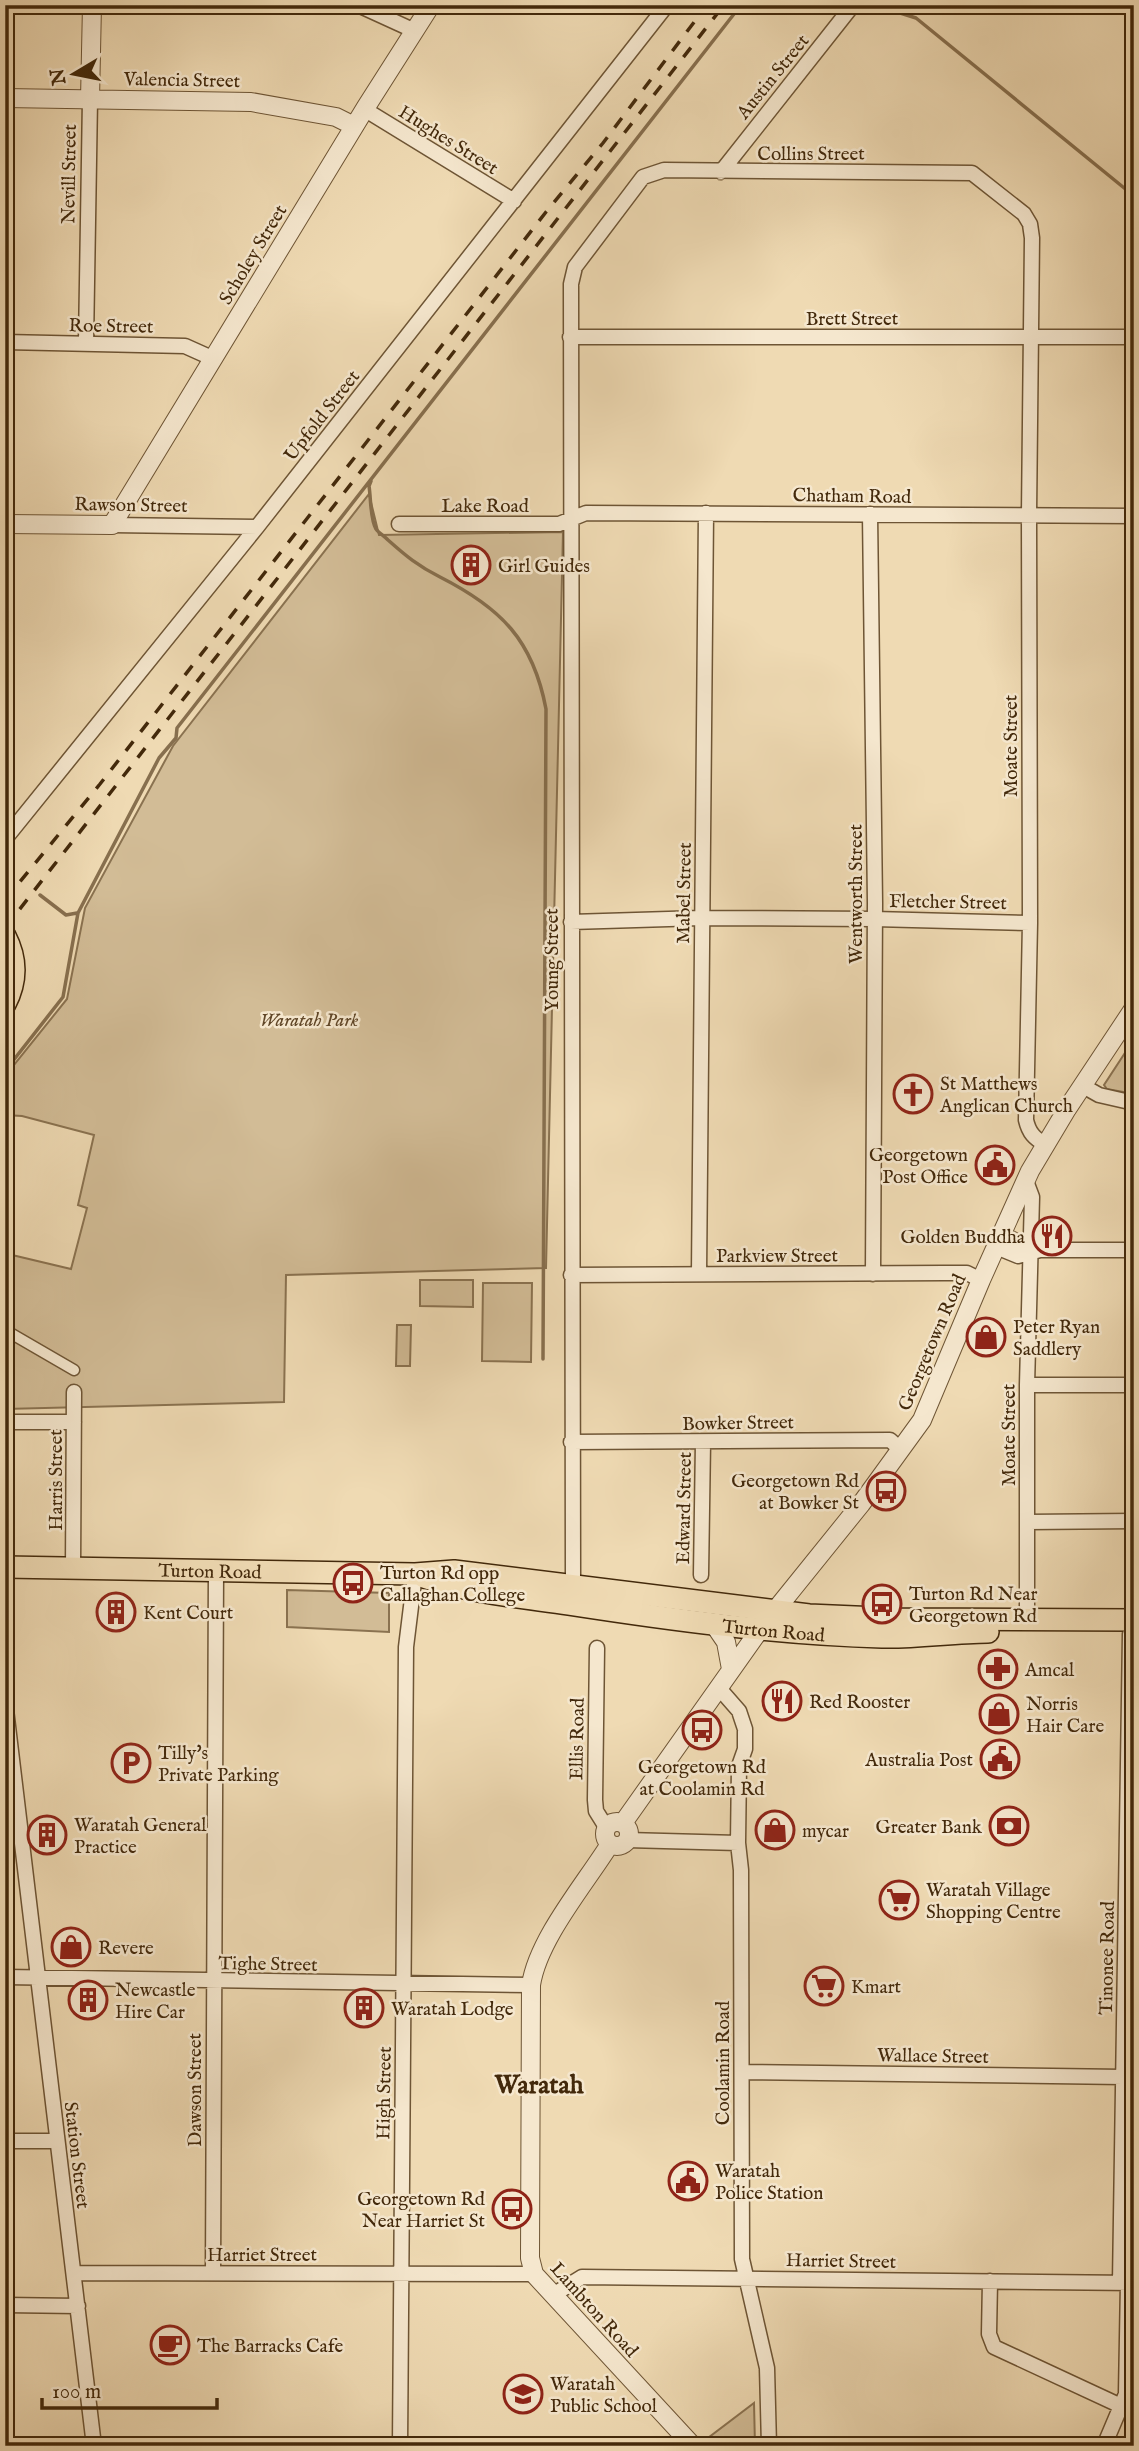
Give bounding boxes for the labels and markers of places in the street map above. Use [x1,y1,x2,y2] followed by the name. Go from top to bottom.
[450,544,492,586] building icon: Girl Guides
[498,555,590,579] place label: Girl Guides
[892,1073,934,1115] church icon: St Matthews Anglican Church
[939,1073,1073,1119] place label: St Matthews Anglican Church
[869,1144,968,1190] place label: Georgetown Post Office
[974,1144,1016,1186] public building icon: Georgetown Post Office
[1031,1215,1073,1257] restaurant icon: Golden Buddha
[900,1226,1026,1250] place label: Golden Buddha
[965,1316,1007,1358] shop icon: Peter Ryan Saddlery
[1013,1316,1100,1362] place label: Peter Ryan Saddlery
[731,1470,860,1516] place label: Georgetown Rd at Bowker St
[865,1470,907,1512] bus stop icon: Georgetown Rd at Bowker St
[332,1562,374,1604] bus stop icon: Turton Rd opp Callaghan College
[380,1562,525,1608] place label: Turton Rd opp Callaghan College
[861,1583,903,1625] bus stop icon: Turton Rd Near Georgetown Rd
[909,1583,1038,1629] place label: Turton Rd Near Georgetown Rd
[95,1591,137,1633] building icon: Kent Court
[143,1602,234,1626] place label: Kent Court
[977,1648,1019,1690] pharmacy icon: Amcal
[1024,1659,1075,1683] place label: Amcal
[761,1680,803,1722] restaurant icon: Red Rooster
[809,1691,910,1715] place label: Red Rooster
[978,1693,1020,1735] shop icon: Norris Hair Care
[1026,1693,1105,1739] place label: Norris Hair Care
[681,1709,723,1751] bus stop icon: Georgetown Rd at Coolamin Rd
[979,1738,1021,1780] public building icon: Australia Post
[110,1742,152,1784] parking icon: Tilly's Private Parking
[158,1742,279,1788] place label: Tilly's Private Parking
[864,1749,973,1773] place label: Australia Post
[638,1756,767,1802] place label: Georgetown Rd at Coolamin Rd
[988,1805,1030,1847] bank icon: Greater Bank
[754,1809,796,1851] shop icon: mycar
[26,1814,68,1856] building icon: Waratah General Practice
[74,1814,207,1860] place label: Waratah General Practice
[876,1816,983,1840] place label: Greater Bank
[802,1820,849,1844] place label: mycar
[878,1879,920,1921] supermarket icon: Waratah Village Shopping Centre
[926,1879,1061,1925] place label: Waratah Village Shopping Centre
[50,1926,92,1968] shop icon: Revere
[98,1937,154,1961] place label: Revere
[803,1965,845,2007] supermarket icon: Kmart
[851,1976,902,2000] place label: Kmart
[67,1979,109,2021] building icon: Newcastle Hire Car
[115,1979,196,2025] place label: Newcastle Hire Car
[343,1987,385,2029] building icon: Waratah Lodge
[391,1998,514,2022] place label: Waratah Lodge
[667,2160,709,2202] public building icon: Waratah Police Station
[715,2160,823,2206] place label: Waratah Police Station
[357,2188,486,2234] place label: Georgetown Rd Near Harriet St
[491,2188,533,2230] bus stop icon: Georgetown Rd Near Harriet St
[149,2324,191,2366] cafe icon: The Barracks Cafe
[197,2335,344,2359] place label: The Barracks Cafe
[502,2373,544,2415] school or university icon: Waratah Public School
[550,2373,658,2419] place label: Waratah Public School

